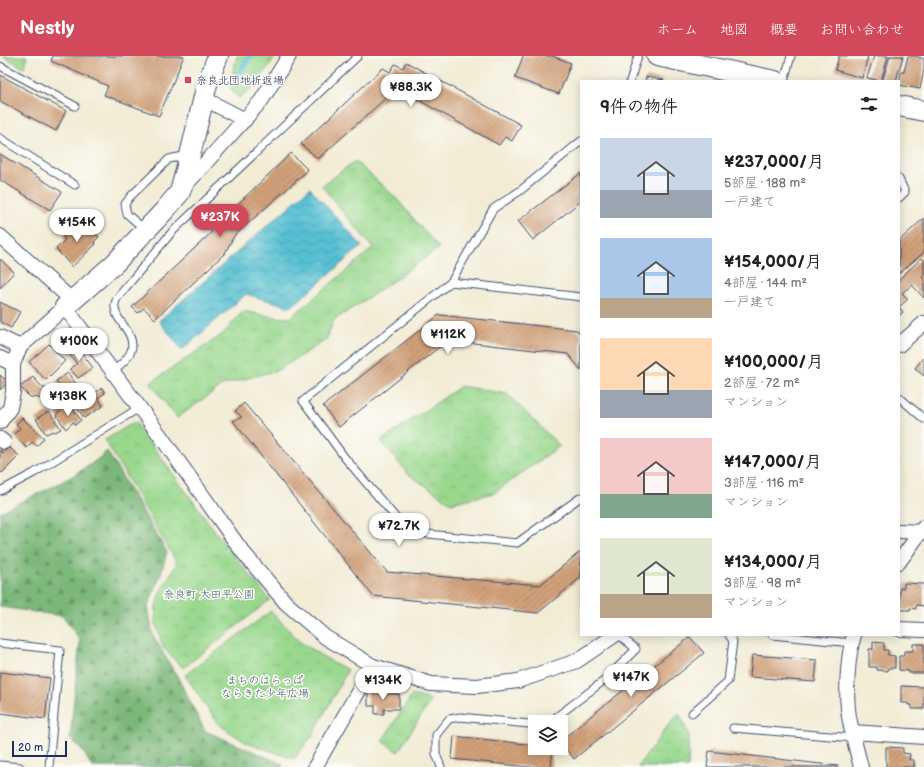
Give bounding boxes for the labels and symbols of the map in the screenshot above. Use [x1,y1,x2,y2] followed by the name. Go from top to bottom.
[196,74,284,87] place label: 奈良北団地折返場
[378,74,444,108] pin: ¥88.3K
[183,75,193,85] marker: 奈良北団地折返場
[192,204,248,238] pin: ¥237K
[49,209,105,243] pin: ¥154K
[420,321,476,355] pin: ¥112K
[51,328,107,362] pin: ¥100K
[40,383,96,417] pin: ¥138K
[366,513,432,547] pin: ¥72.7K
[164,588,254,601] park label: 奈良町 大田平公園
[603,664,659,698] pin: ¥147K
[355,667,411,701] pin: ¥134K
[221,674,309,700] park label: まちのはらっぱ ならきた少年広場
[12,739,67,758] scale bar

